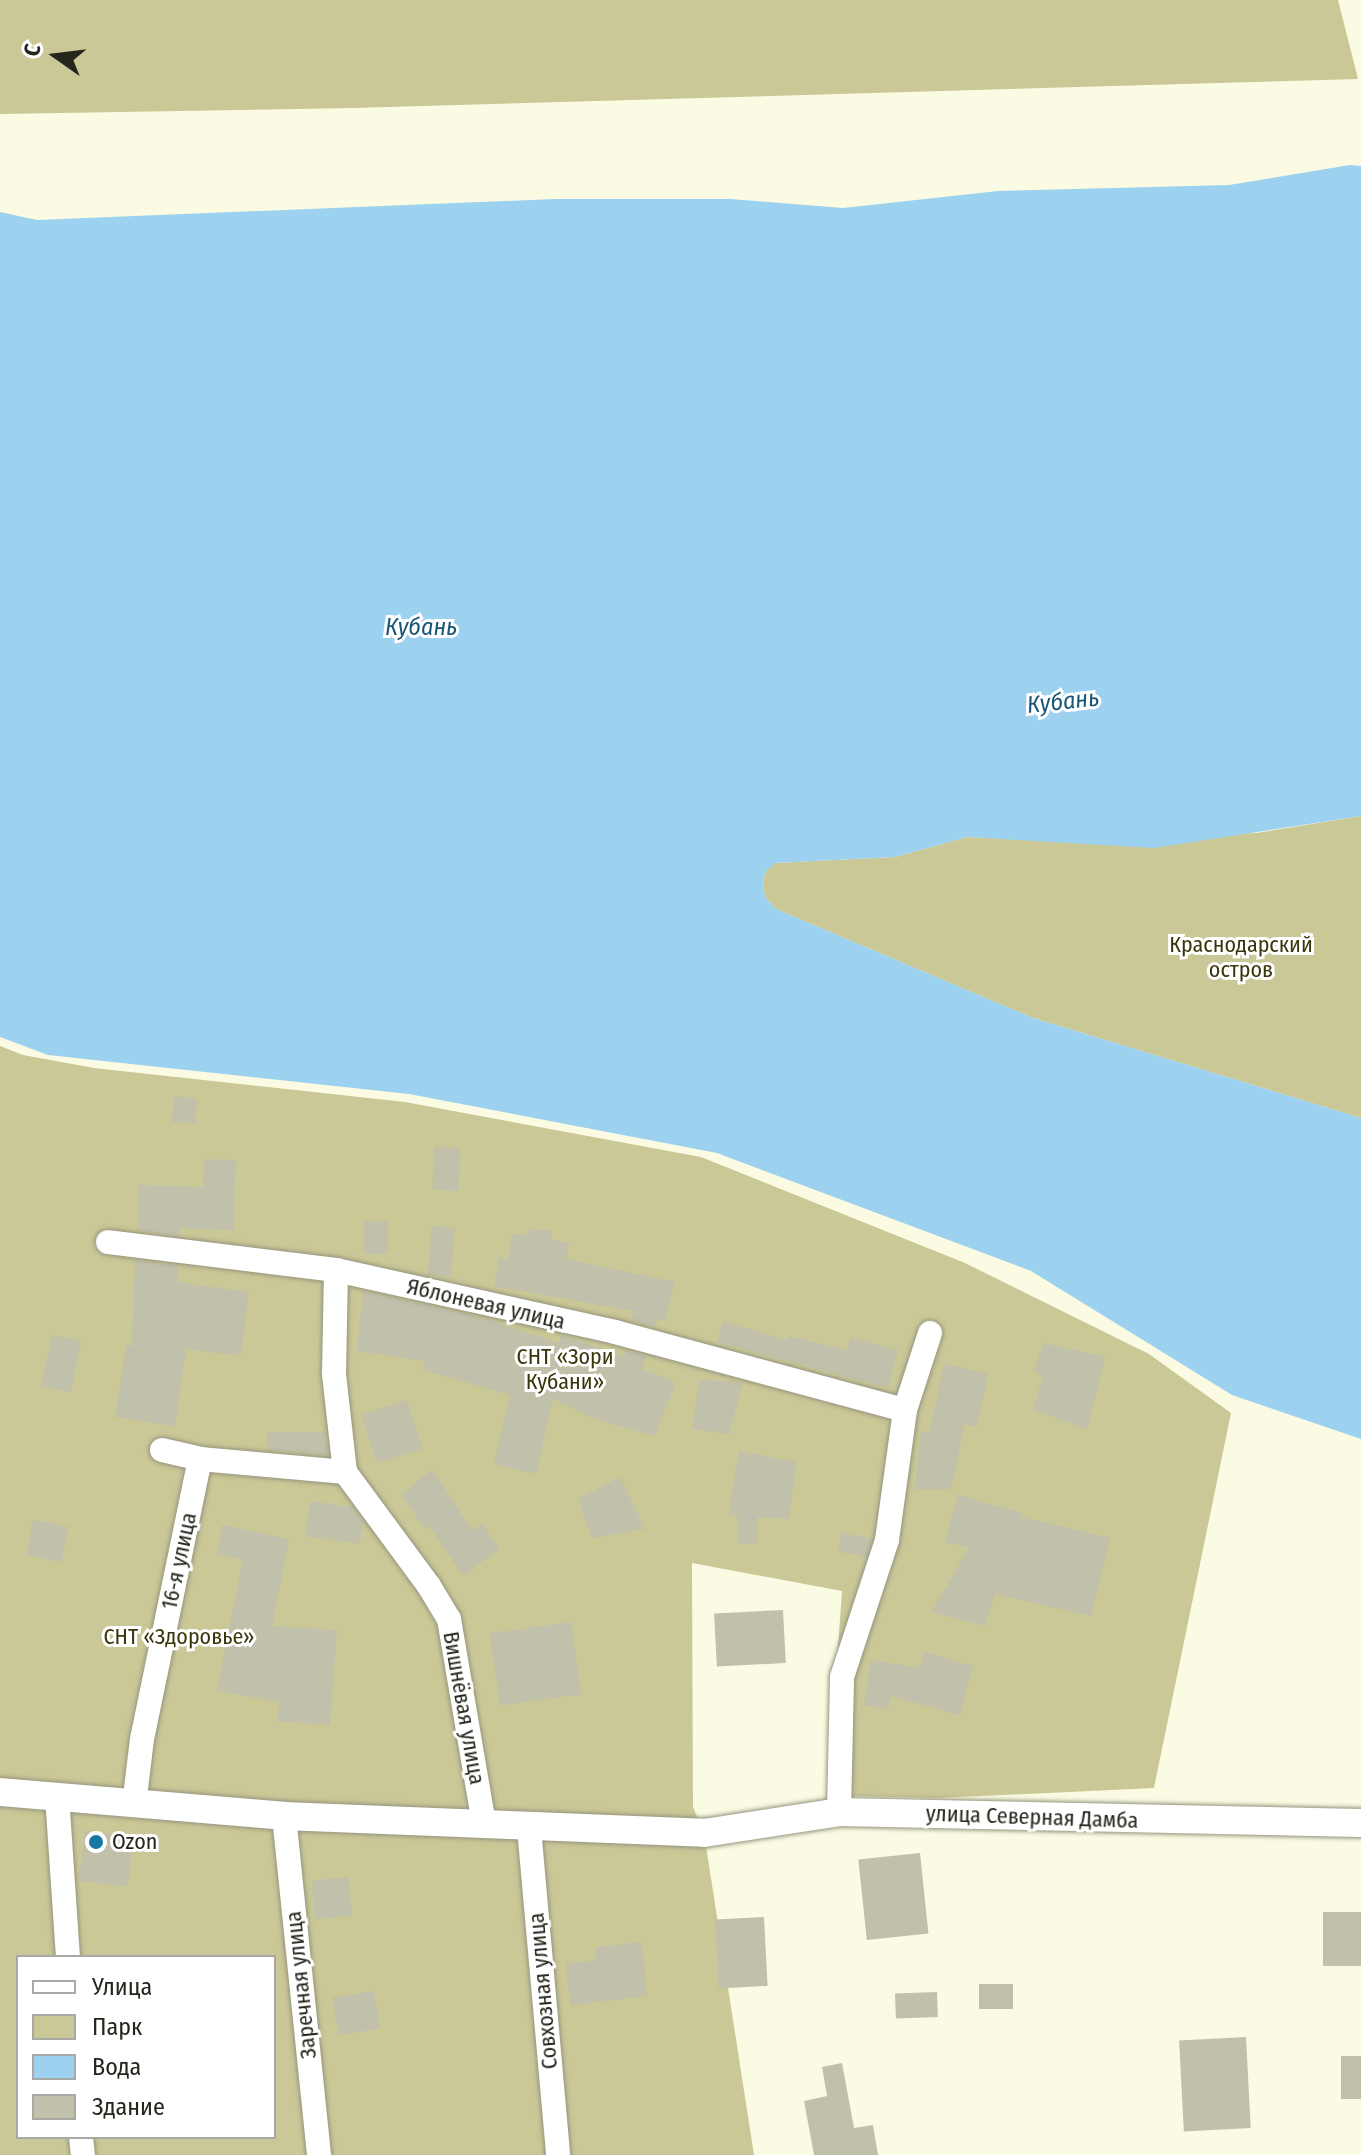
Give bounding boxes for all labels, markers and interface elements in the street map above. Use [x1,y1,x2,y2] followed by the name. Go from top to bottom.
[16,16,96,96] north arrow
[18,41,47,59] text: С
[385,614,457,642] water label: Кубань
[1026,684,1100,720] water label: Кубань
[1169,931,1313,982] park label: Краснодарский остров
[404,1273,568,1335] street label: Яблоневая улица
[517,1343,613,1394] park label: СНТ «Зори Кубани»
[156,1510,202,1612] street label: 16-я улица
[103,1624,255,1650] park label: СНТ «Здоровье»
[438,1629,490,1787] street label: Вишнёвая улица
[925,1800,1139,1834] street label: улица Северная Дамба
[112,1829,157,1855] place label: Ozon
[87,1833,105,1851] marker: Ozon
[280,1910,322,2060] street label: Заречная улица
[523,1912,563,2070] street label: Совхозная улица
[16,1955,276,2139] legend
[92,1973,152,2001] text: Улица
[92,2013,142,2041] text: Парк
[92,2053,141,2081] text: Вода
[92,2093,165,2121] text: Здание

